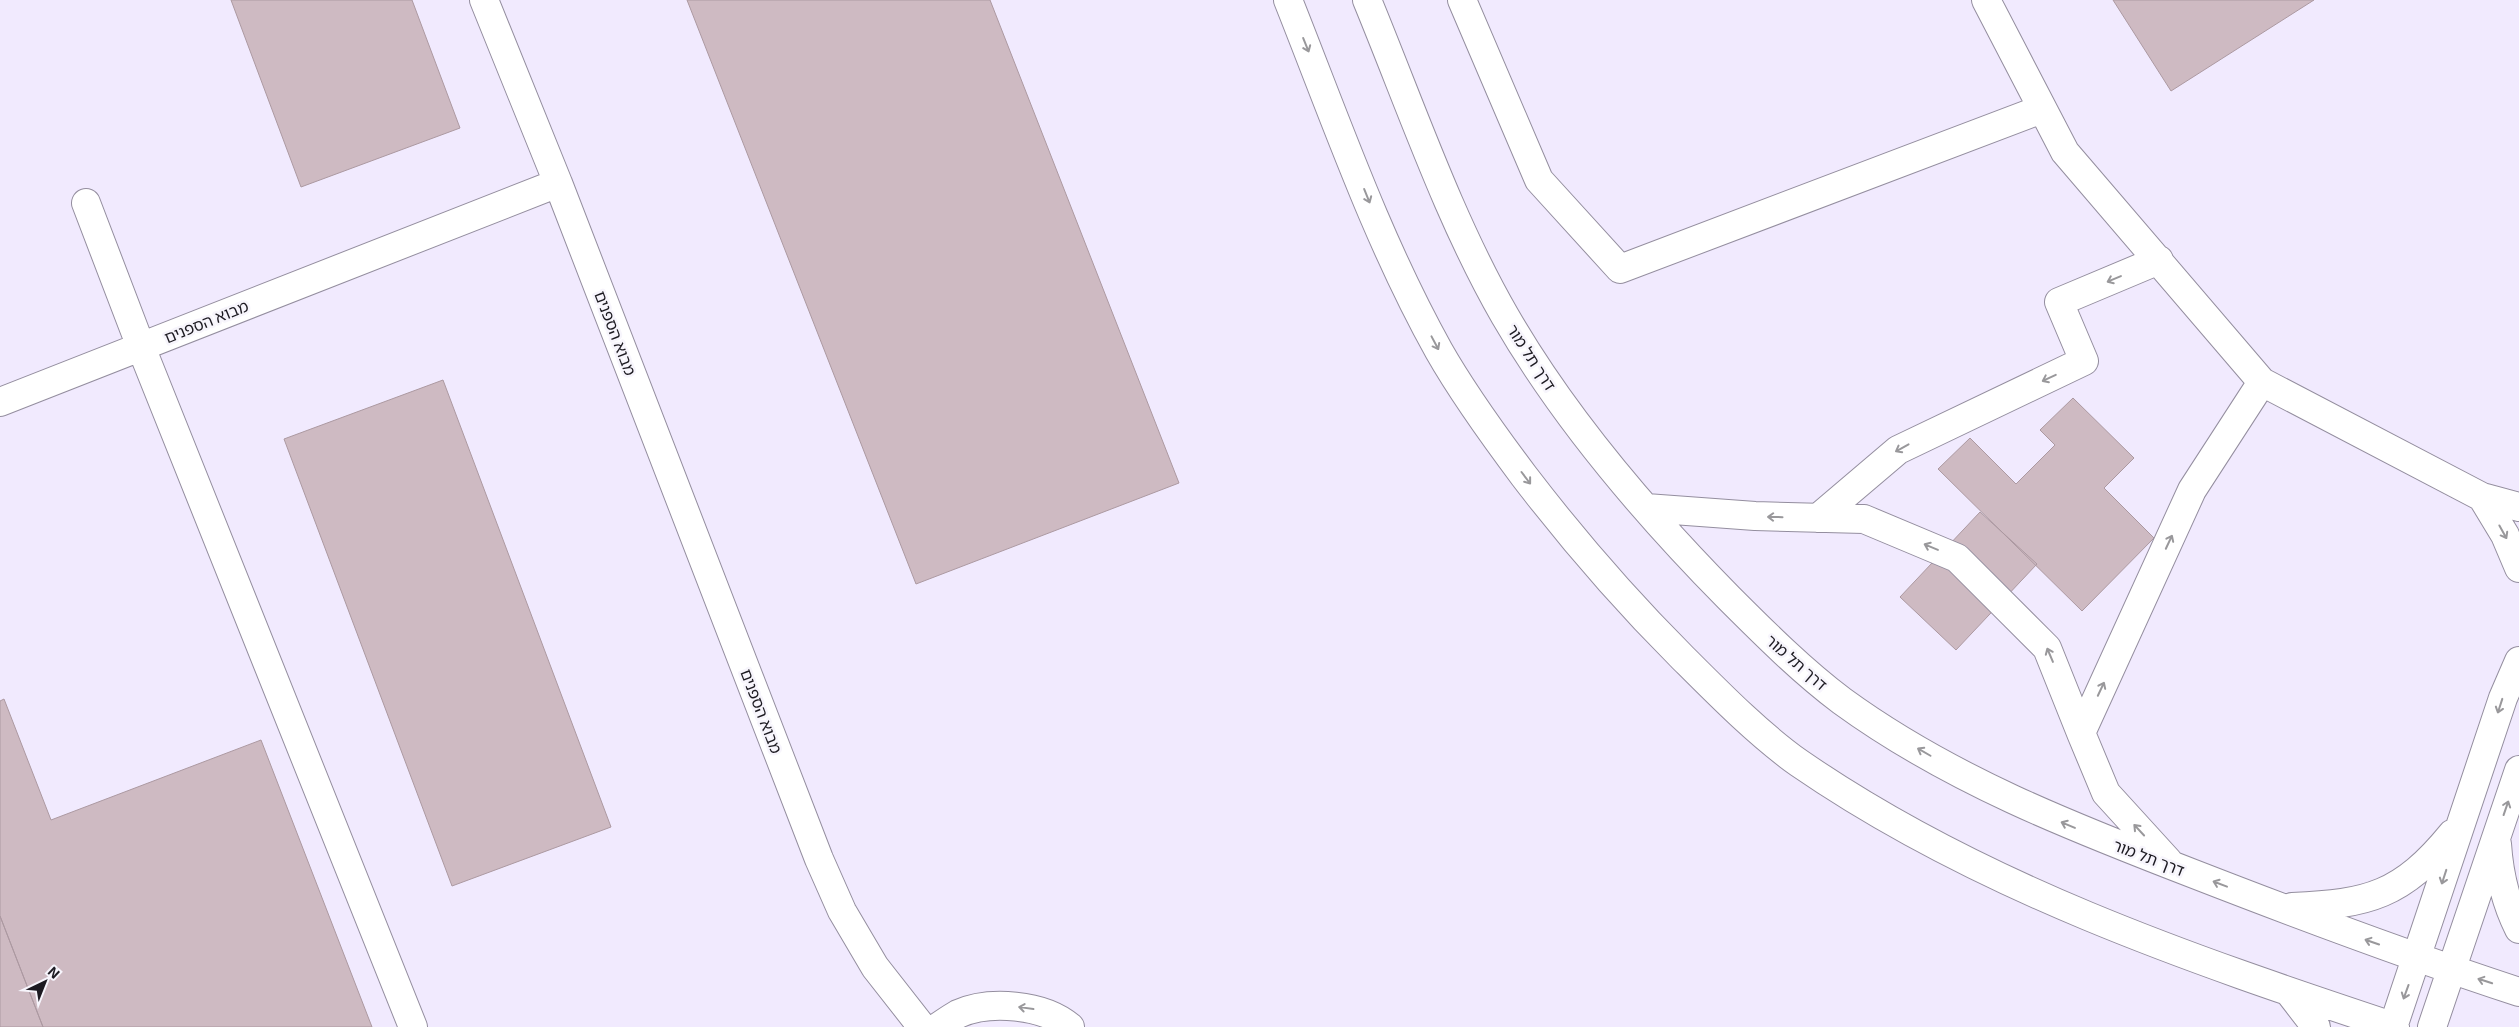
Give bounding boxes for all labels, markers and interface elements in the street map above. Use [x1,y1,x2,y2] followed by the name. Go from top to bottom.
[1302,37,1311,52] one-way arrow
[1363,188,1372,203] one-way arrow
[2107,275,2122,284] one-way arrow
[591,288,641,378] street label: מבוא הספנים
[161,296,251,346] street label: מבוא הספנים
[1504,320,1561,394] street label: דרך תל מור
[1430,336,1440,351] one-way arrow
[2042,374,2057,383] one-way arrow
[1895,443,1910,453] one-way arrow
[1520,471,1531,484] one-way arrow
[1767,512,1783,522] one-way arrow
[2498,524,2508,539] one-way arrow
[2164,535,2174,550] one-way arrow
[1924,542,1939,551] one-way arrow
[1763,630,1832,694] street label: דרך תל מור
[2044,648,2054,663] one-way arrow
[737,666,787,756] street label: מבוא הספנים
[2097,682,2106,697] one-way arrow
[2495,698,2505,714] one-way arrow
[1917,746,1931,756] one-way arrow
[2502,800,2511,816] one-way arrow
[2061,820,2077,829] one-way arrow
[2133,823,2145,836] one-way arrow
[2111,835,2188,879] street label: דרך תל מור
[2439,869,2448,885] one-way arrow
[2213,879,2228,888] one-way arrow
[2364,937,2380,947] one-way arrow
[20,957,70,1007] north arrow
[45,962,64,982] text: N
[2478,976,2493,985] one-way arrow
[2401,984,2410,1000] one-way arrow
[1018,1003,1034,1013] one-way arrow

